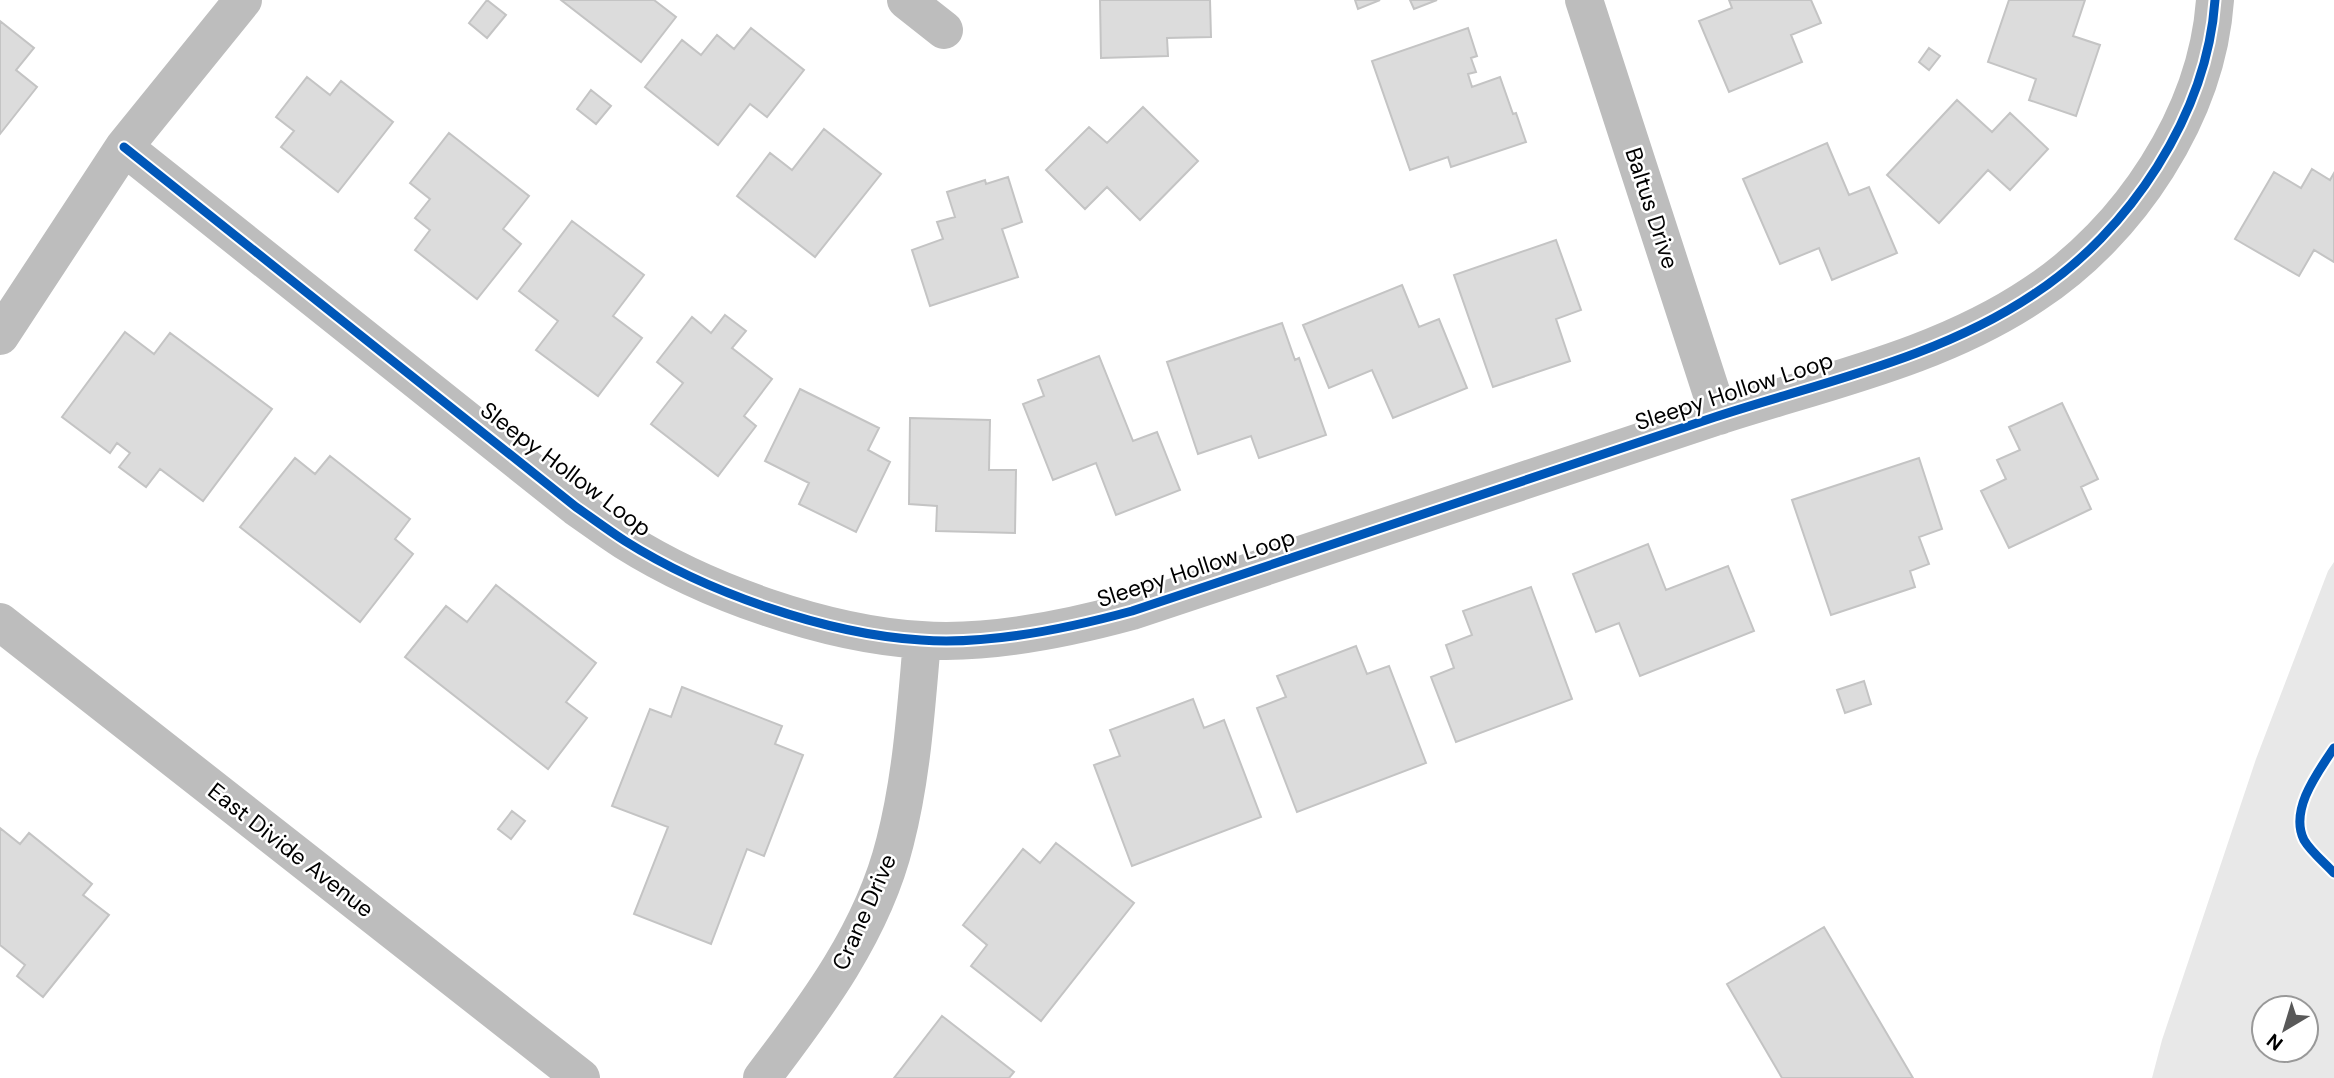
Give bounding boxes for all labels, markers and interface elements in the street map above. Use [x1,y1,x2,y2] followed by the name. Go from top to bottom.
[1618,144,1686,272] street label: Baltus Drive
[1631,345,1837,437] street label: Sleepy Hollow Loop
[474,395,658,543] street label: Sleepy Hollow Loop
[1093,522,1299,614] street label: Sleepy Hollow Loop
[202,776,380,924] street label: East Divide Avenue
[825,849,903,975] street label: Crane Drive
[2250,994,2320,1064] north arrow
[2262,1028,2288,1056] text: N

